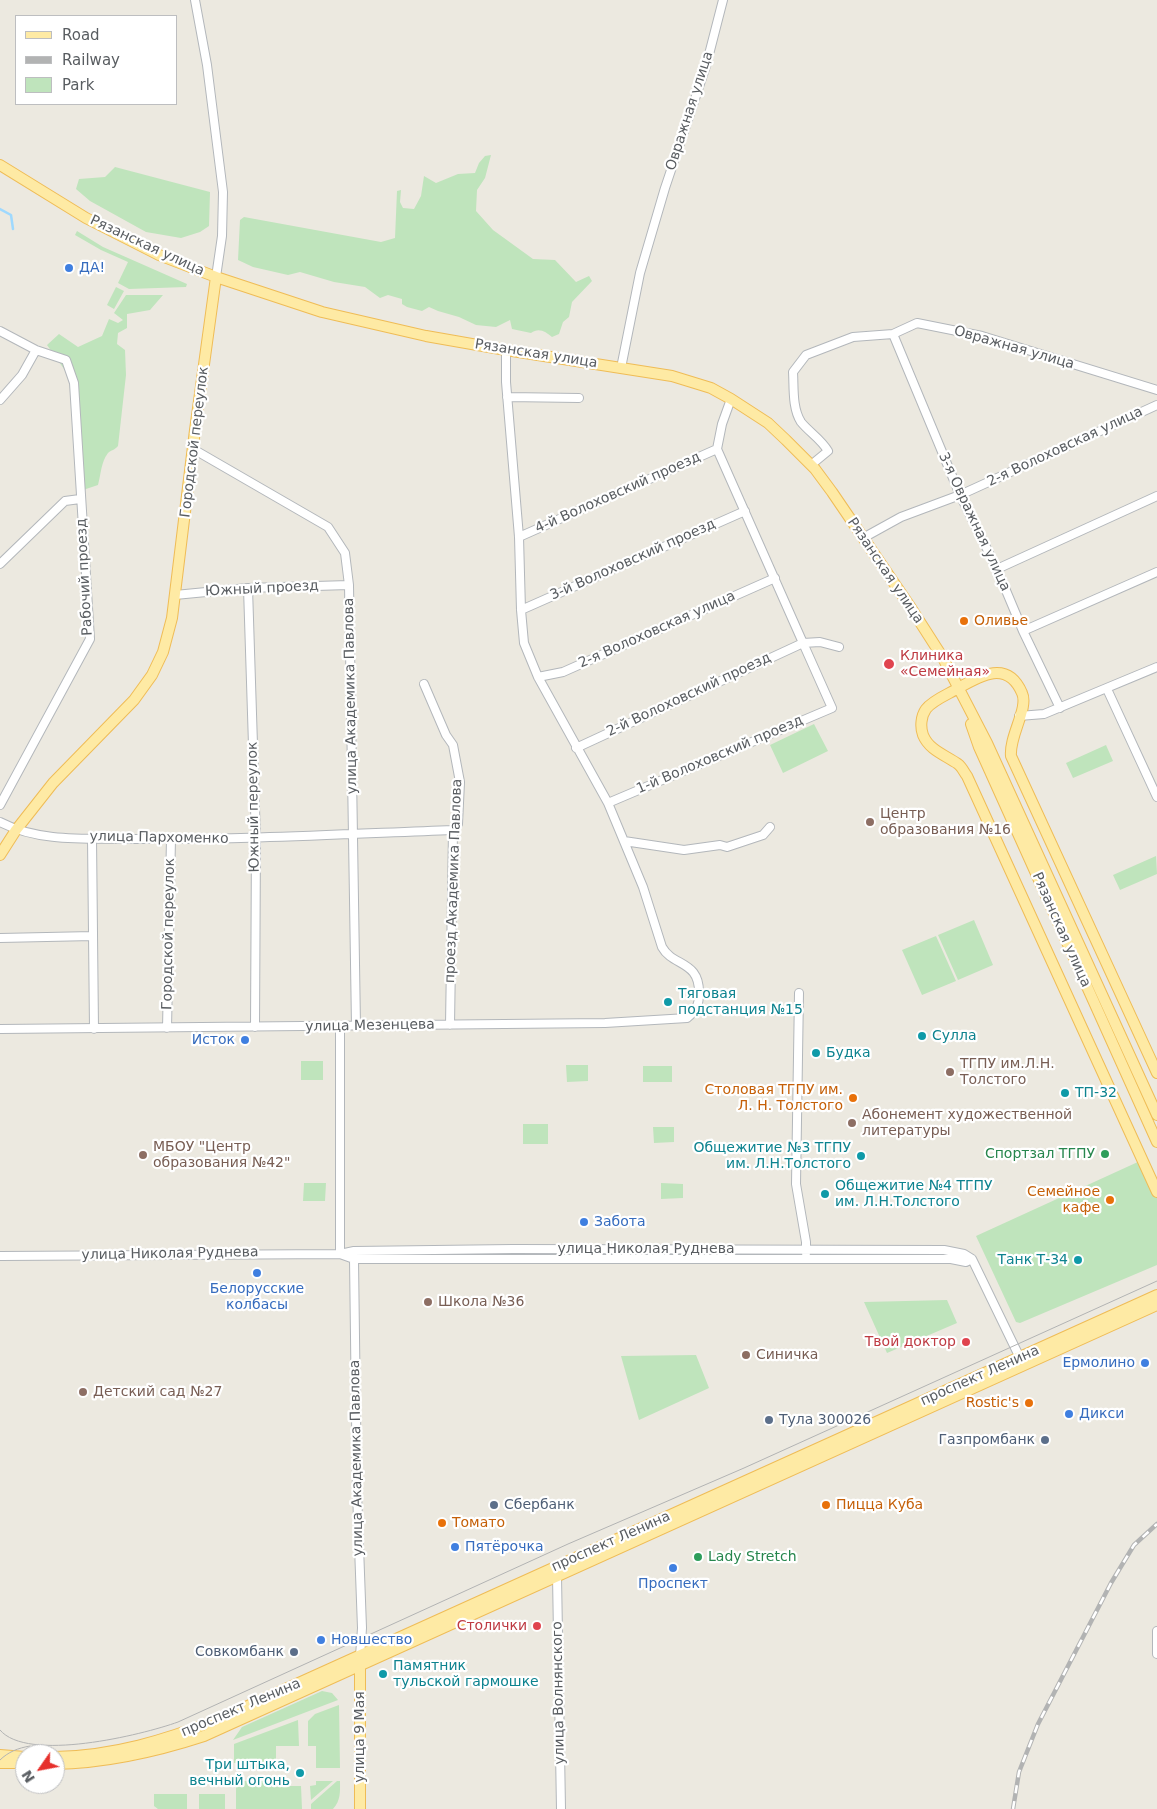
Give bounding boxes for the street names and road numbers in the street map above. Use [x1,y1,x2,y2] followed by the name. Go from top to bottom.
[663,49,717,173] street label: Овражная улица
[87,212,207,280] street label: Рязанская улица
[952,323,1076,373] street label: Овражная улица
[473,336,599,372] street label: Рязанская улица
[177,366,213,518] street label: Городской переулок
[985,404,1145,490] street label: 2-я Волоховская улица
[533,449,703,537] street label: 4-й Волоховский проезд
[934,450,1014,594] street label: 3-я Овражная улица
[843,515,927,627] street label: Рязанская улица
[548,516,718,604] street label: 3-й Волоховский проезд
[74,518,96,636] street label: Рабочий проезд
[205,578,319,600] street label: Южный проезд
[576,588,738,672] street label: 2-я Волоховская улица
[341,598,361,794] street label: улица Академика Павлова
[604,649,774,741] street label: 2-й Волоховский проезд
[634,712,806,798] street label: 1-й Волоховский проезд
[244,741,264,873] street label: Южный переулок
[442,778,466,984] street label: проезд Академика Павлова
[89,828,229,848] street label: улица Пархоменко
[159,858,179,1010] street label: Городской переулок
[1028,870,1094,990] street label: Рязанская улица
[305,1016,435,1036] street label: улица Мезенцева
[558,1241,734,1257] street label: улица Николая Руднева
[81,1244,259,1264] street label: улица Николая Руднева
[918,1342,1042,1410] street label: проспект Ленина
[347,1360,367,1556] street label: улица Академика Павлова
[549,1508,673,1576] street label: проспект Ленина
[549,1621,569,1765] street label: улица Волнянского
[179,1675,303,1741] street label: проспект Ленина
[352,1691,368,1783] street label: улица 9 Мая

